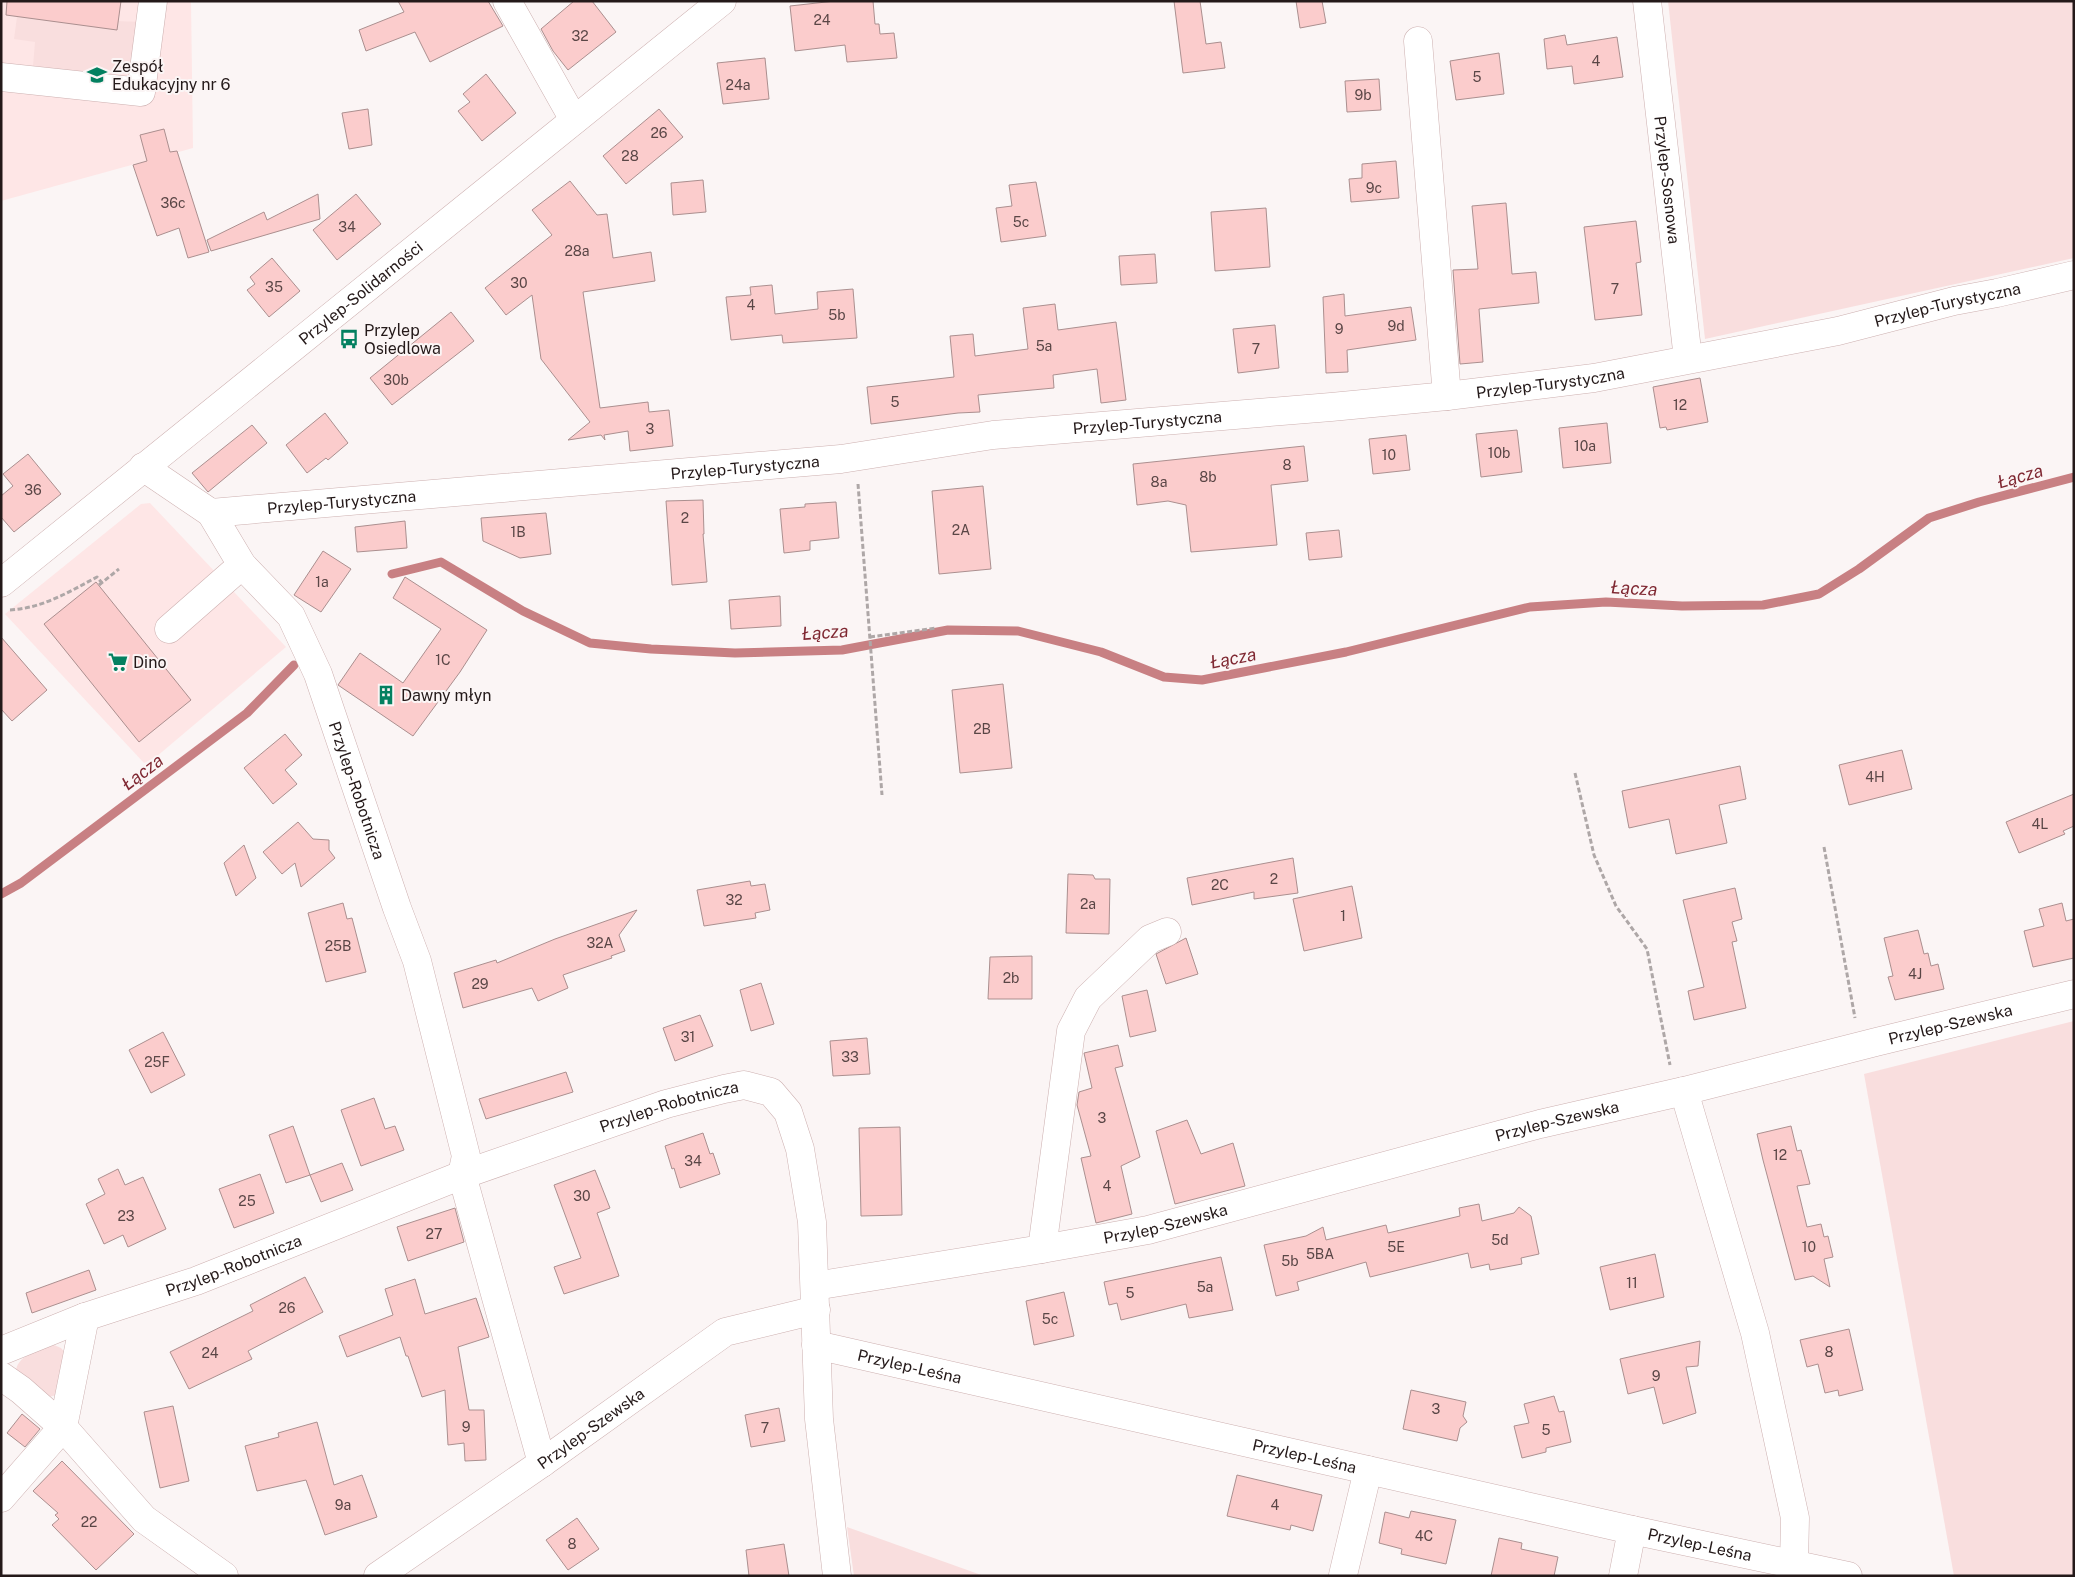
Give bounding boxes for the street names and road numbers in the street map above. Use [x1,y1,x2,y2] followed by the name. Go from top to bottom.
[1651,115,1684,245] street label: Przylep-Sosnowa
[295,237,426,348] street label: Przylep-Solidarności
[1872,278,2022,331] street label: Przylep-Turystyczna
[1475,363,1626,402] street label: Przylep-Turystyczna
[1072,407,1223,438] street label: Przylep-Turystyczna
[670,451,820,483] street label: Przylep-Turystyczna
[266,486,417,518] street label: Przylep-Turystyczna
[325,719,389,862] street label: Przylep-Robotnicza
[1886,1000,2014,1048] street label: Przylep-Szewska
[597,1077,740,1136] street label: Przylep-Robotnicza
[1493,1097,1621,1145] street label: Przylep-Szewska
[1102,1199,1229,1247] street label: Przylep-Szewska
[163,1230,304,1300] street label: Przylep-Robotnicza
[856,1345,963,1387] street label: Przylep-Leśna
[534,1384,648,1473] street label: Przylep-Szewska
[1251,1435,1358,1477] street label: Przylep-Leśna
[1646,1524,1754,1565] street label: Przylep-Leśna

